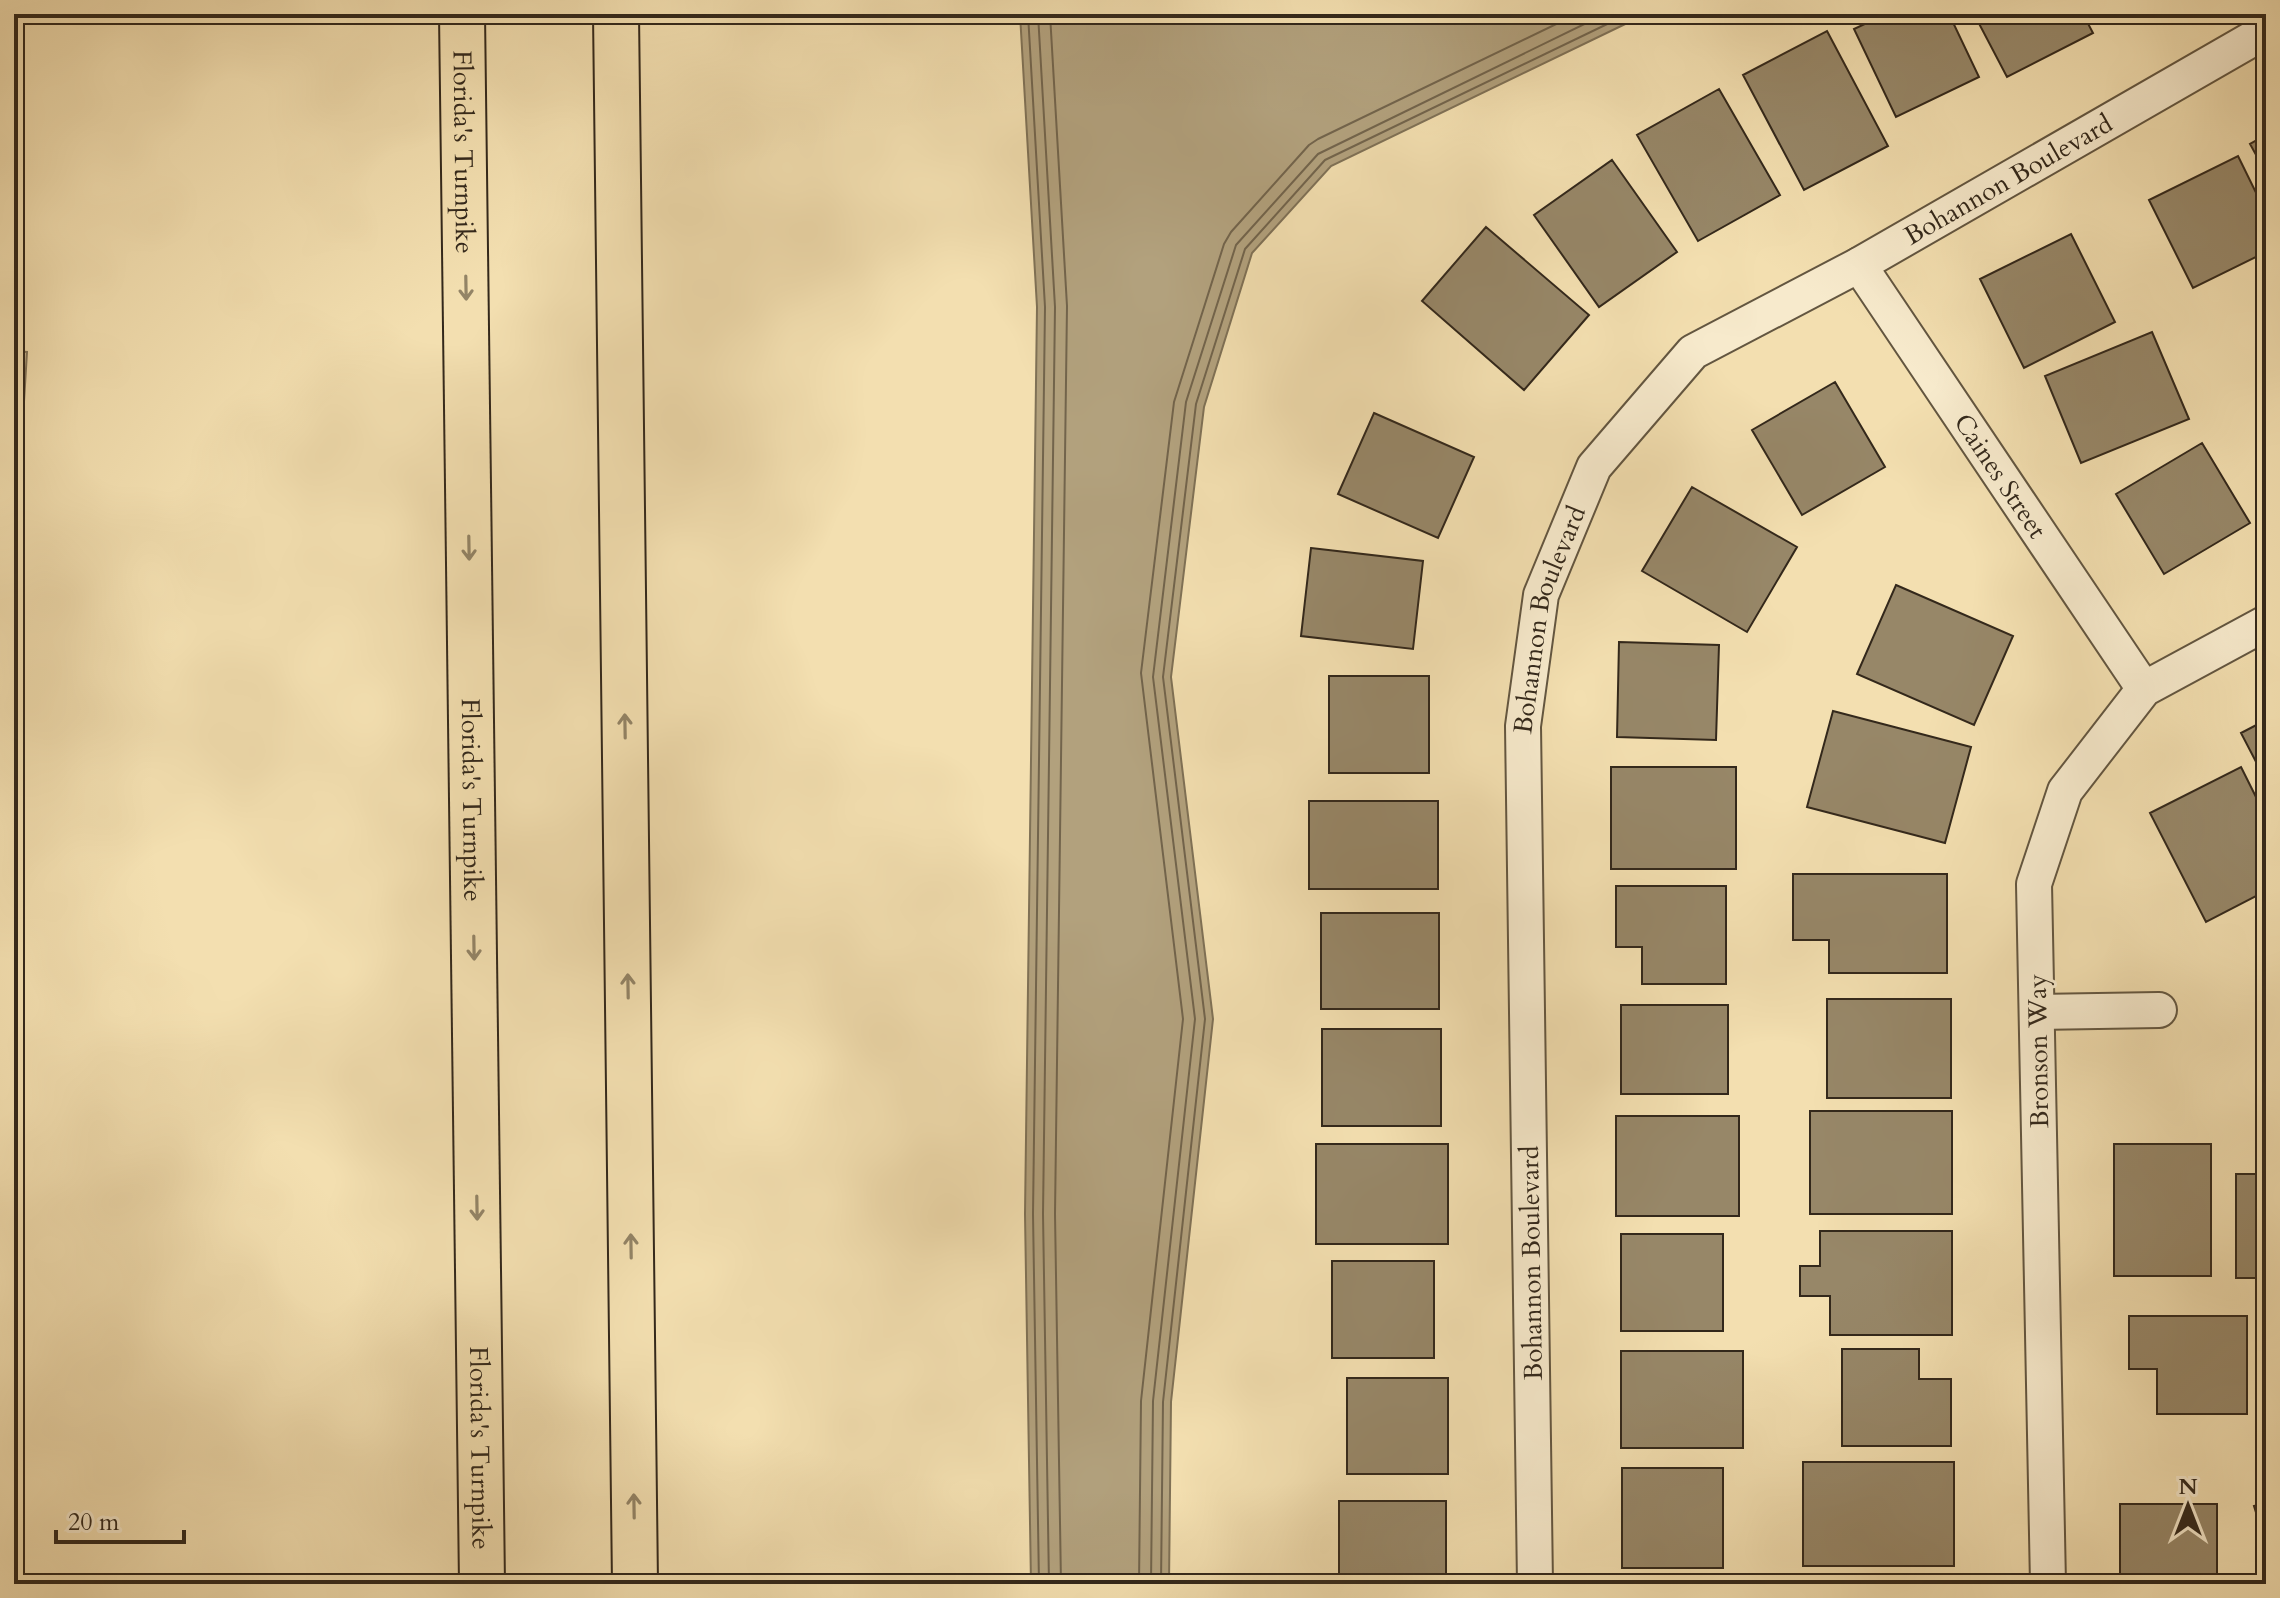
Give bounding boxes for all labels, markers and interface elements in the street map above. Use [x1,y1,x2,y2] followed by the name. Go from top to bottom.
[444,50,482,254] street label: Florida's Turnpike
[1898,106,2119,253] street label: Bohannon Boulevard
[458,274,474,301] one-way arrow
[1946,407,2055,545] street label: Caines Street
[1505,500,1594,736] street label: Bohannon Boulevard
[461,534,477,561] one-way arrow
[453,698,490,902] street label: Florida's Turnpike
[617,713,633,740] one-way arrow
[466,934,482,961] one-way arrow
[620,973,636,1000] one-way arrow
[2020,973,2057,1128] street label: Bronson Way
[1512,1145,1551,1381] street label: Bohannon Boulevard
[469,1194,485,1221] one-way arrow
[623,1233,639,1260] one-way arrow
[461,1346,499,1550] street label: Florida's Turnpike
[2148,1466,2228,1546] north arrow
[2178,1472,2198,1502] text: N
[627,1493,642,1520] one-way arrow
[56,1494,184,1544] scale bar
[68,1506,120,1539] text: 20 m

